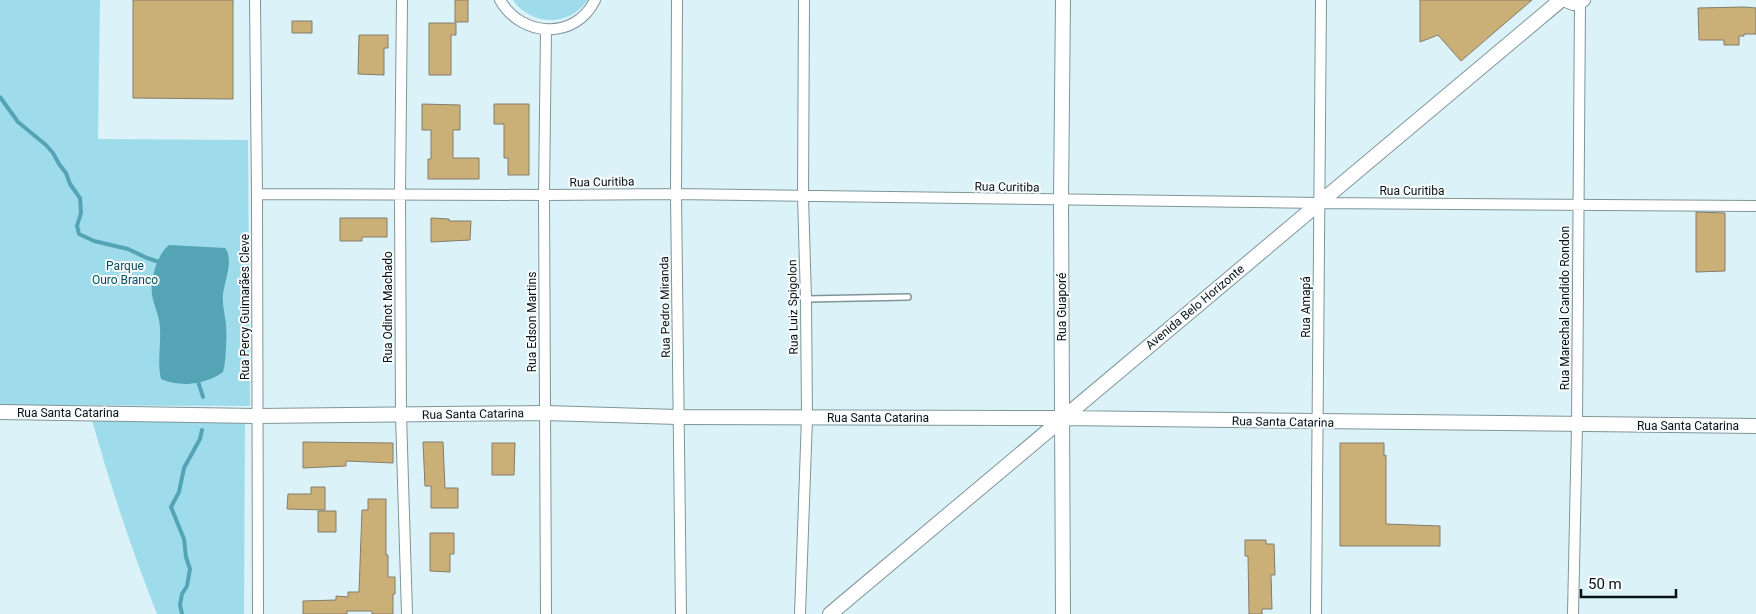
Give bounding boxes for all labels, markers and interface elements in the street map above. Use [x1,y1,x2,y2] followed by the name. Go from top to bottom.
[569,174,635,190] street label: Rua Curitiba
[974,179,1040,195] street label: Rua Curitiba
[1379,184,1445,198] street label: Rua Curitiba
[1558,226,1572,390] street label: Rua Marechal Candido Rondon
[238,234,252,380] street label: Rua Percy Guimarães Cleve
[381,251,395,363] street label: Rua Odinot Machado
[657,256,673,358] street label: Rua Pedro Miranda
[92,259,158,287] park label: Parque Ouro Branco
[785,259,801,355] street label: Rua Luiz Spigolon
[1143,262,1247,352] street label: Avenida Belo Horizonte
[525,272,539,372] street label: Rua Edson Martins
[1055,273,1069,341] street label: Rua Guaporé
[1299,276,1313,338] street label: Rua Amapá
[17,406,119,420] street label: Rua Santa Catarina
[422,406,524,422] street label: Rua Santa Catarina
[827,411,929,425] street label: Rua Santa Catarina
[1232,414,1334,430] street label: Rua Santa Catarina
[1637,419,1739,433] street label: Rua Santa Catarina
[1581,566,1676,598] scale bar
[1588,575,1622,593] text: 50 m

